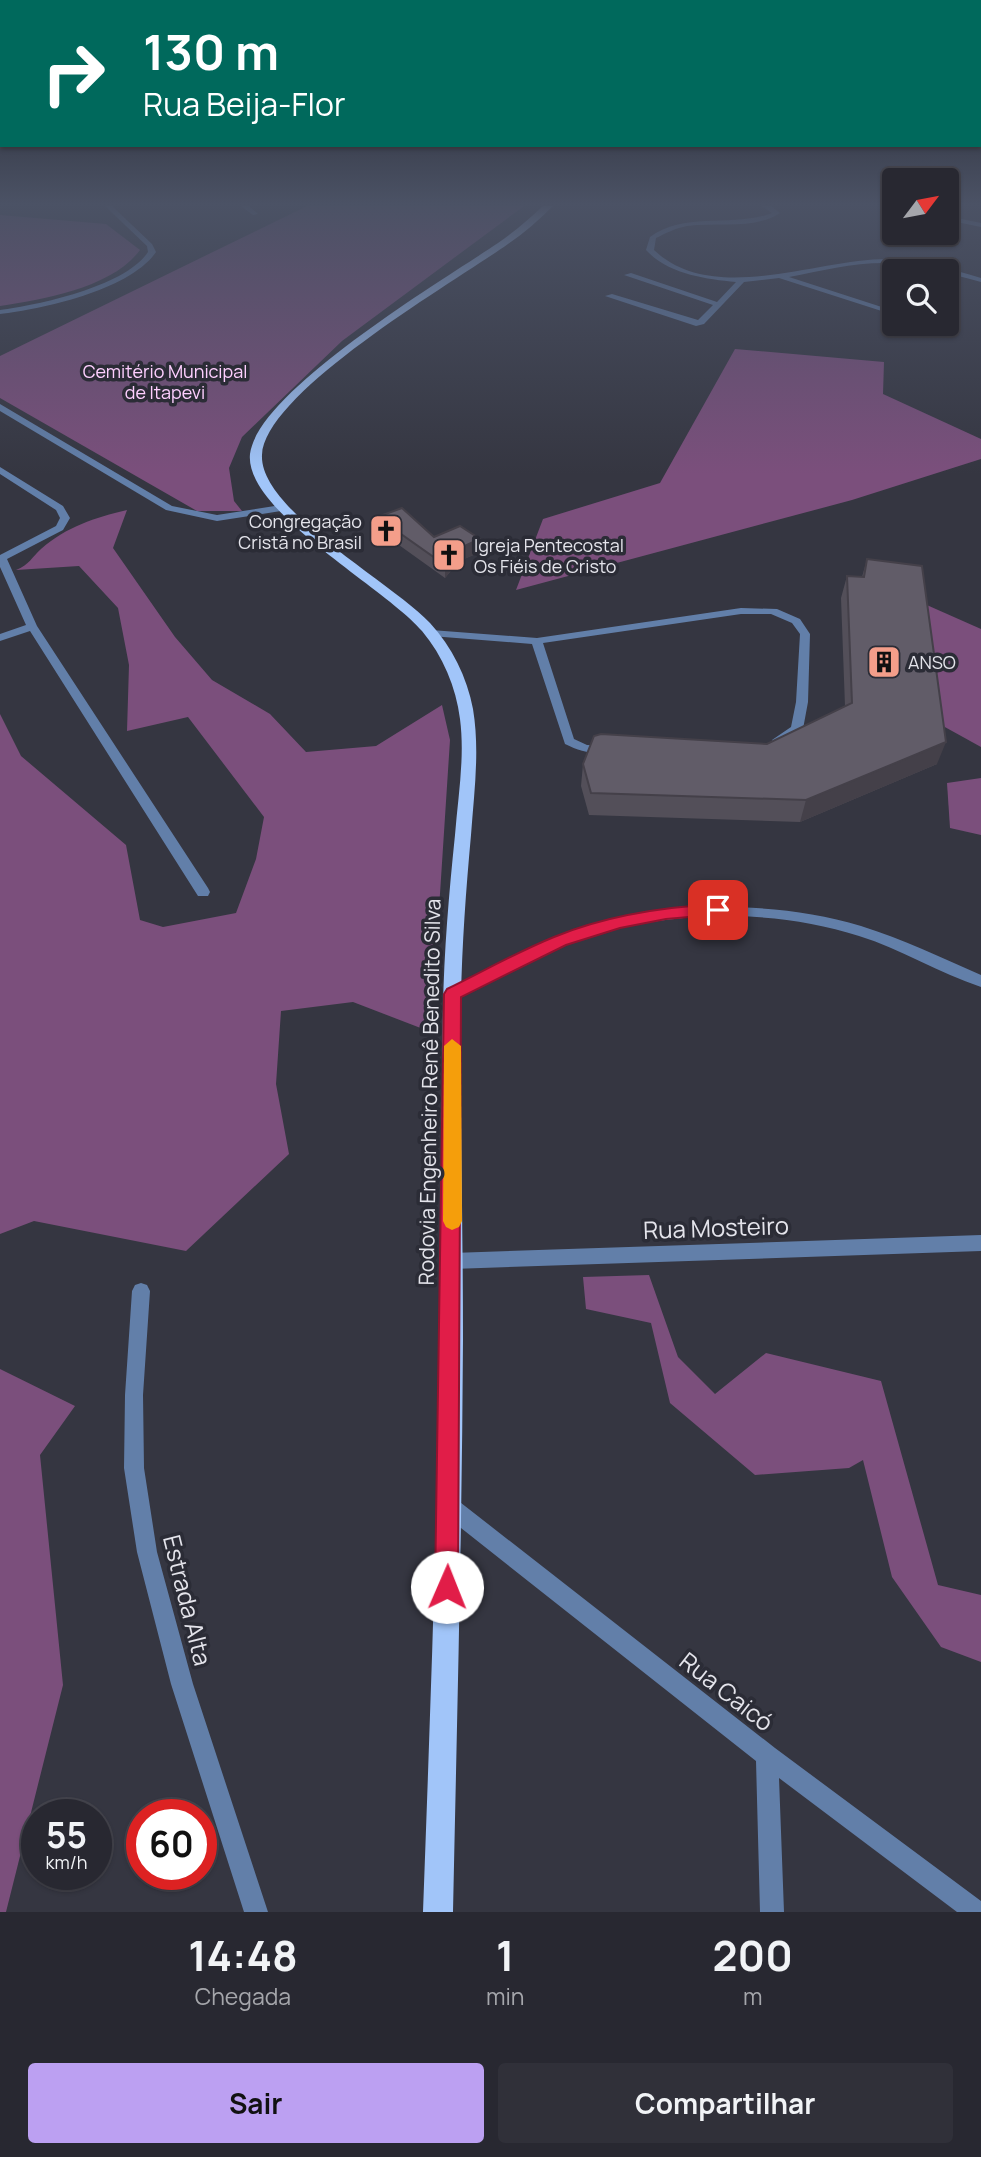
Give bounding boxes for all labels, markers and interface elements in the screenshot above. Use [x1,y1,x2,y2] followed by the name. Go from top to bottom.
[143,18,279,85] text: 130 m
[28,28,119,119] icon: right
[143,82,345,126] text: Rua Beija-Flor
[882,168,959,245] north arrow
[882,168,959,336] map controls
[882,259,959,336] button: search
[83,359,247,404] park label: Cemitério Municipal de Itapevi
[238,509,362,554] place label: Congregação Cristã no Brasil
[367,512,405,550] church icon: Congregação Cristã no Brasil
[474,533,624,578] place label: Igreja Pentecostal Os Fiéis de Cristo
[430,536,468,574] church icon: Igreja Pentecostal Os Fiéis de Cristo
[865,643,903,681] building icon: ANSO
[908,650,956,674] place label: ANSO
[688,880,748,940] pin
[699,891,737,929] icon: arrive
[412,899,446,1285] street label: Rodovia Engenheiro Renê Benedito Silva
[643,1208,789,1246] street label: Rua Mosteiro
[156,1531,220,1669] street label: Estrada Alta
[410,1550,484,1624] position arrow
[673,1644,781,1738] street label: Rua Caicó
[126,1799,217,1890] speed limit sign: 60
[46,1811,87,1859] text: 55
[46,1850,87,1874] text: km/h
[188,1926,298,1984] text: 14:48
[496,1926,514,1984] text: 1
[713,1926,793,1984] text: 200
[195,1980,291,2012] text: Chegada
[486,1980,524,2012] text: min
[743,1980,762,2012] text: m
[28,2063,484,2143] button: Sair
[498,2063,953,2143] button: Compartilhar

